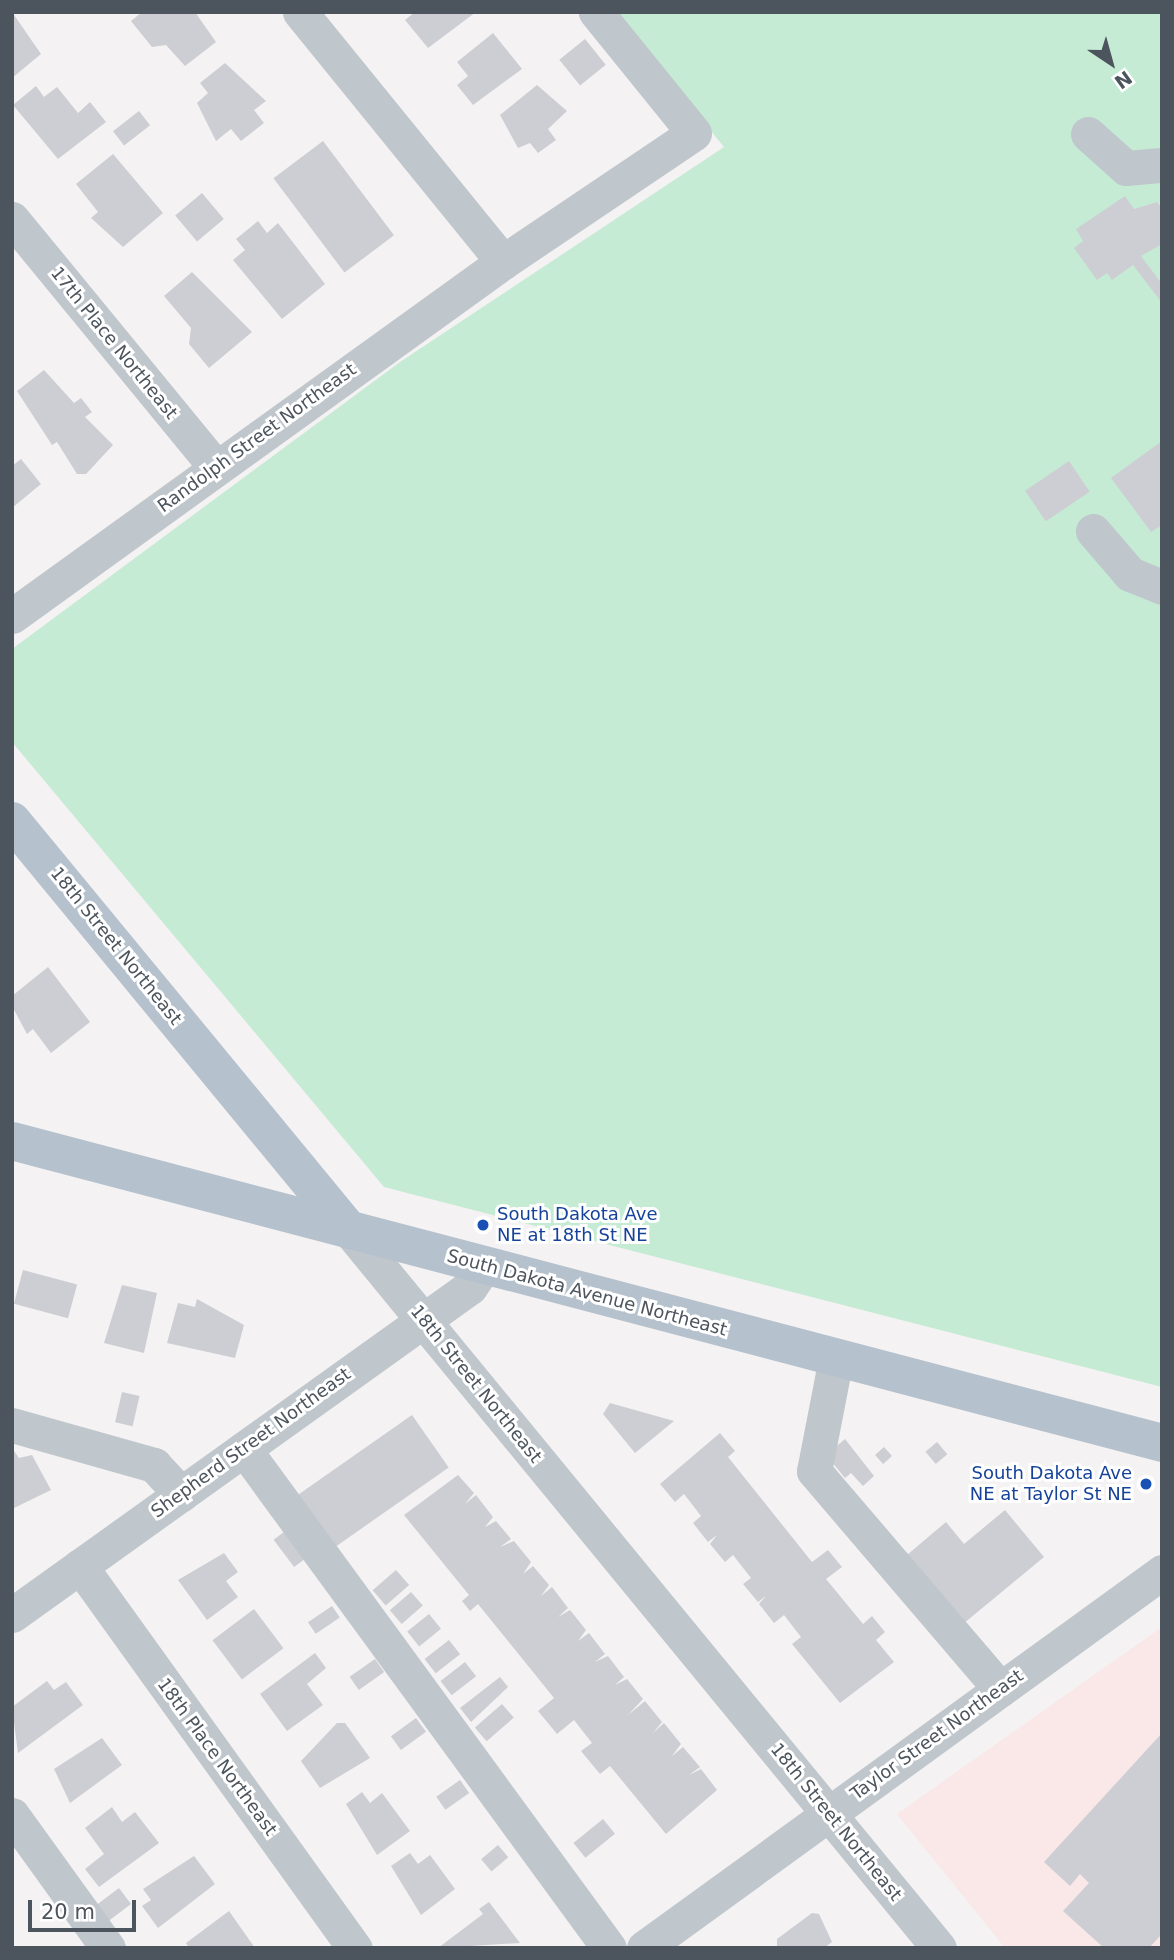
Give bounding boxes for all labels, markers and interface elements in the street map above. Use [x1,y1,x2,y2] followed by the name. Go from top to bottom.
[1076,28,1146,98] north arrow
[1110,66,1136,94] text: N
[46,263,182,423] street label: 17th Place Northeast
[154,359,360,517] street label: Randolph Street Northeast
[46,863,186,1029] street label: 18th Street Northeast
[497,1204,658,1246] place label: South Dakota Ave NE at 18th St NE
[475,1217,491,1233] marker: South Dakota Ave NE at 18th St NE
[445,1245,729,1341] street label: South Dakota Avenue Northeast
[406,1301,546,1467] street label: 18th Street Northeast
[147,1363,355,1523] street label: Shepherd Street Northeast
[970,1463,1132,1506] place label: South Dakota Ave NE at Taylor St NE
[1138,1476,1154,1492] marker: South Dakota Ave NE at Taylor St NE
[846,1665,1028,1805] street label: Taylor Street Northeast
[153,1674,281,1840] street label: 18th Place Northeast
[766,1739,906,1905] street label: 18th Street Northeast
[32,1886,140,1930] scale bar
[41,1900,95,1924] text: 20 m

